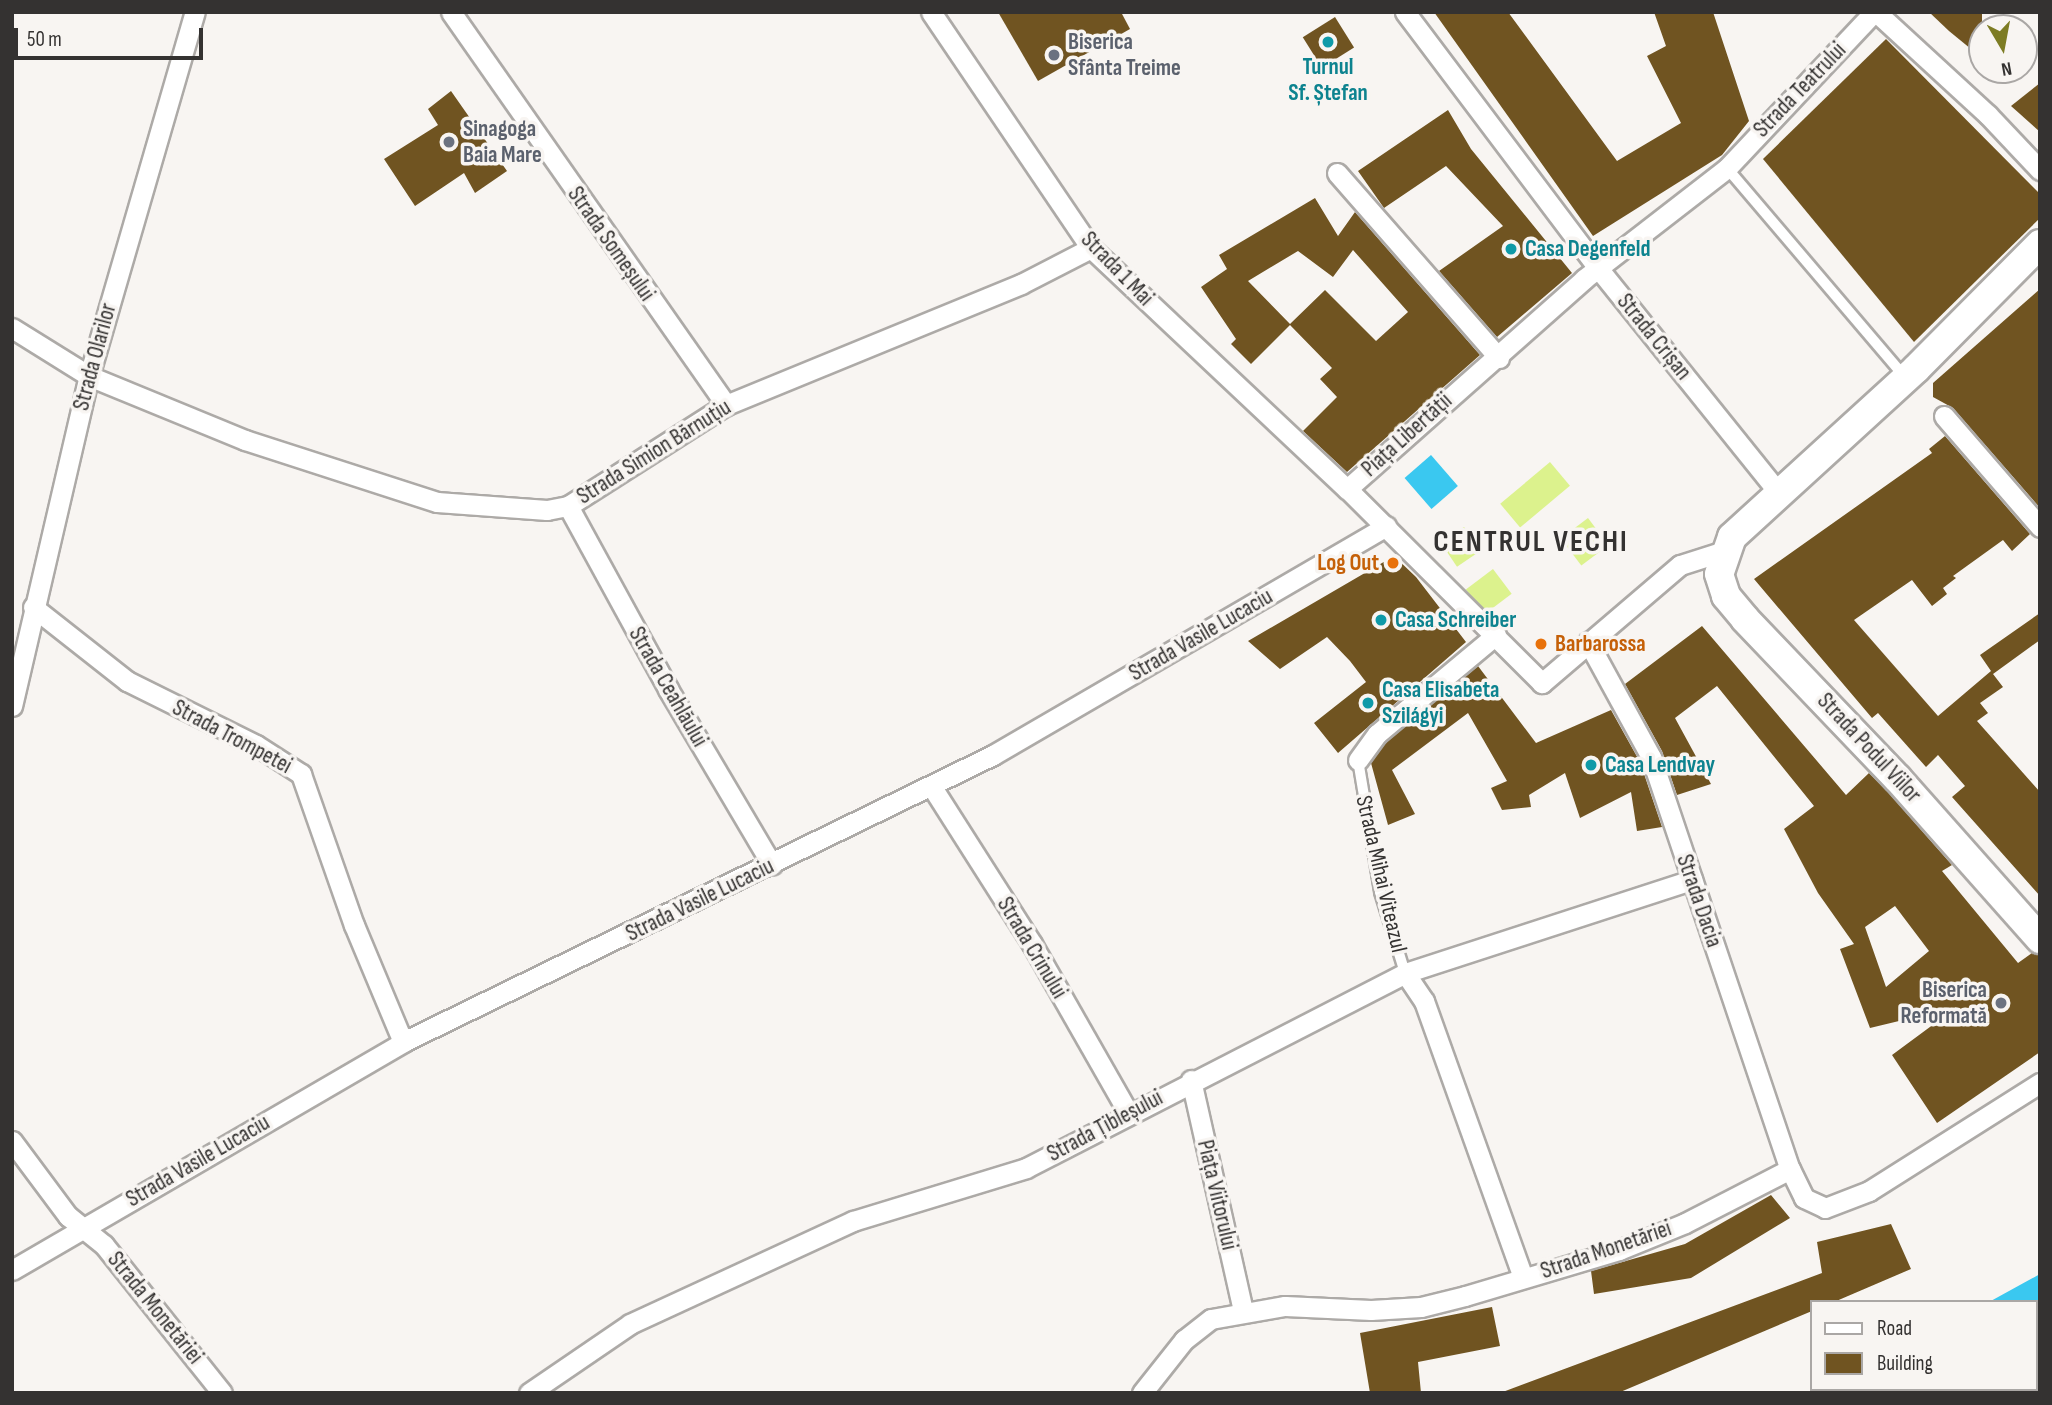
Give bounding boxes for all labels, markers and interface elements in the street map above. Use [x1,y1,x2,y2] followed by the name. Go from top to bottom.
[18,14,206,58] scale bar
[1968,14,2038,84] north arrow
[27,27,62,52] text: 50 m
[1068,28,1181,82] place label: Biserica Sfânta Treime
[1320,34,1336,50] marker: Turnul Sf. Ștefan
[1748,37,1852,143] street label: Strada Teatrului
[1046,47,1062,63] marker: Biserica Sfânta Treime
[1288,53,1368,107] place label: Turnul Sf. Ștefan
[1999,56,2013,80] text: N
[463,115,542,169] place label: Sinagoga Baia Mare
[441,134,457,150] marker: Sinagoga Baia Mare
[561,181,661,307] street label: Strada Someșului
[1075,226,1159,312] street label: Strada 1 Mai
[1525,235,1650,263] place label: Casa Degenfeld
[1503,241,1519,257] marker: Casa Degenfeld
[1611,288,1697,386] street label: Strada Crișan
[67,300,123,414] street label: Strada Olarilor
[1356,387,1458,483] street label: Piața Libertății
[572,394,736,510] street label: Strada Simion Bărnuțiu
[1435,524,1627,560] district label: CENTRUL VECHI
[1317,549,1379,577] place label: Log Out
[1385,555,1401,571] marker: Log Out
[1124,583,1278,687] street label: Strada Vasile Lucaciu
[1395,606,1516,634] place label: Casa Schreiber
[1373,612,1389,628] marker: Casa Schreiber
[623,622,713,752] street label: Strada Ceahlăului
[1555,630,1646,658] place label: Barbarossa
[1533,636,1549,652] marker: Barbarossa
[1382,676,1499,730] place label: Casa Elisabeta Szilágyi
[1811,687,1927,809] street label: Strada Podul Viilor
[168,694,296,780] street label: Strada Trompetei
[1360,695,1376,711] marker: Casa Elisabeta Szilágyi
[1605,751,1715,779] place label: Casa Lendvay
[1583,757,1599,773] marker: Casa Lendvay
[1350,793,1412,955] street label: Strada Mihai Viteazul
[1670,851,1728,951] street label: Strada Dacia
[621,852,779,948] street label: Strada Vasile Lucaciu
[991,892,1073,1004] street label: Strada Crinului
[1901,976,1987,1030] place label: Biserica Reformată
[1993,995,2009,1011] marker: Biserica Reformată
[1043,1084,1167,1168] street label: Strada Țibleșului
[121,1109,275,1213] street label: Strada Vasile Lucaciu
[1191,1137,1243,1253] street label: Piața Viitorului
[1537,1215,1675,1285] street label: Strada Monetăriei
[101,1246,209,1370] street label: Strada Monetăriei
[1811,1300,2038,1391] legend
[1877,1316,1912,1341] text: Road
[1877,1351,1933,1376] text: Building

